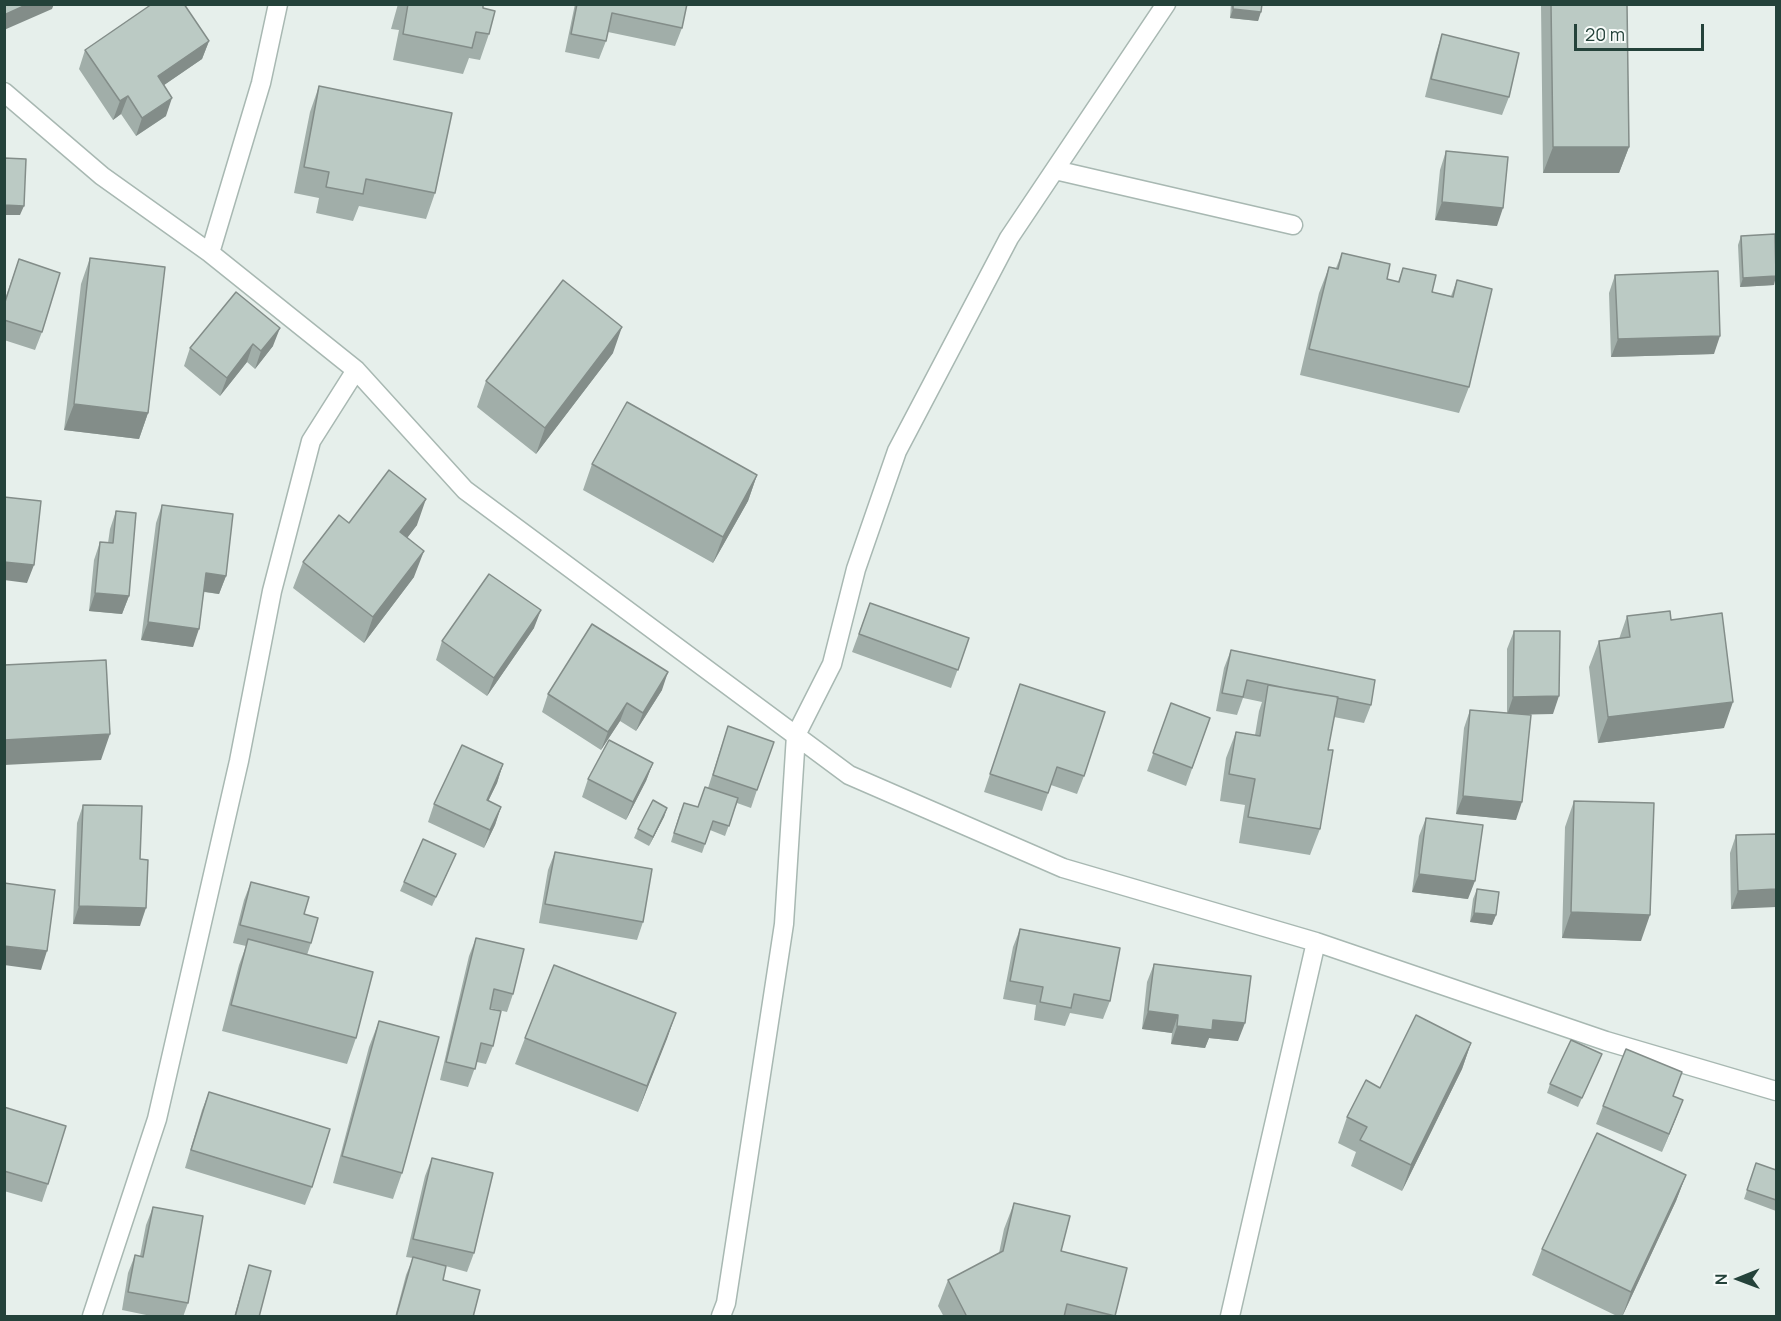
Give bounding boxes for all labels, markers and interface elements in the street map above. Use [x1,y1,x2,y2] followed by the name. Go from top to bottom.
[1577,12,1708,50] scale bar
[1585,22,1625,46] text: 20 m
[1709,1249,1769,1309] north arrow
[1710,1273,1732,1285] text: N

